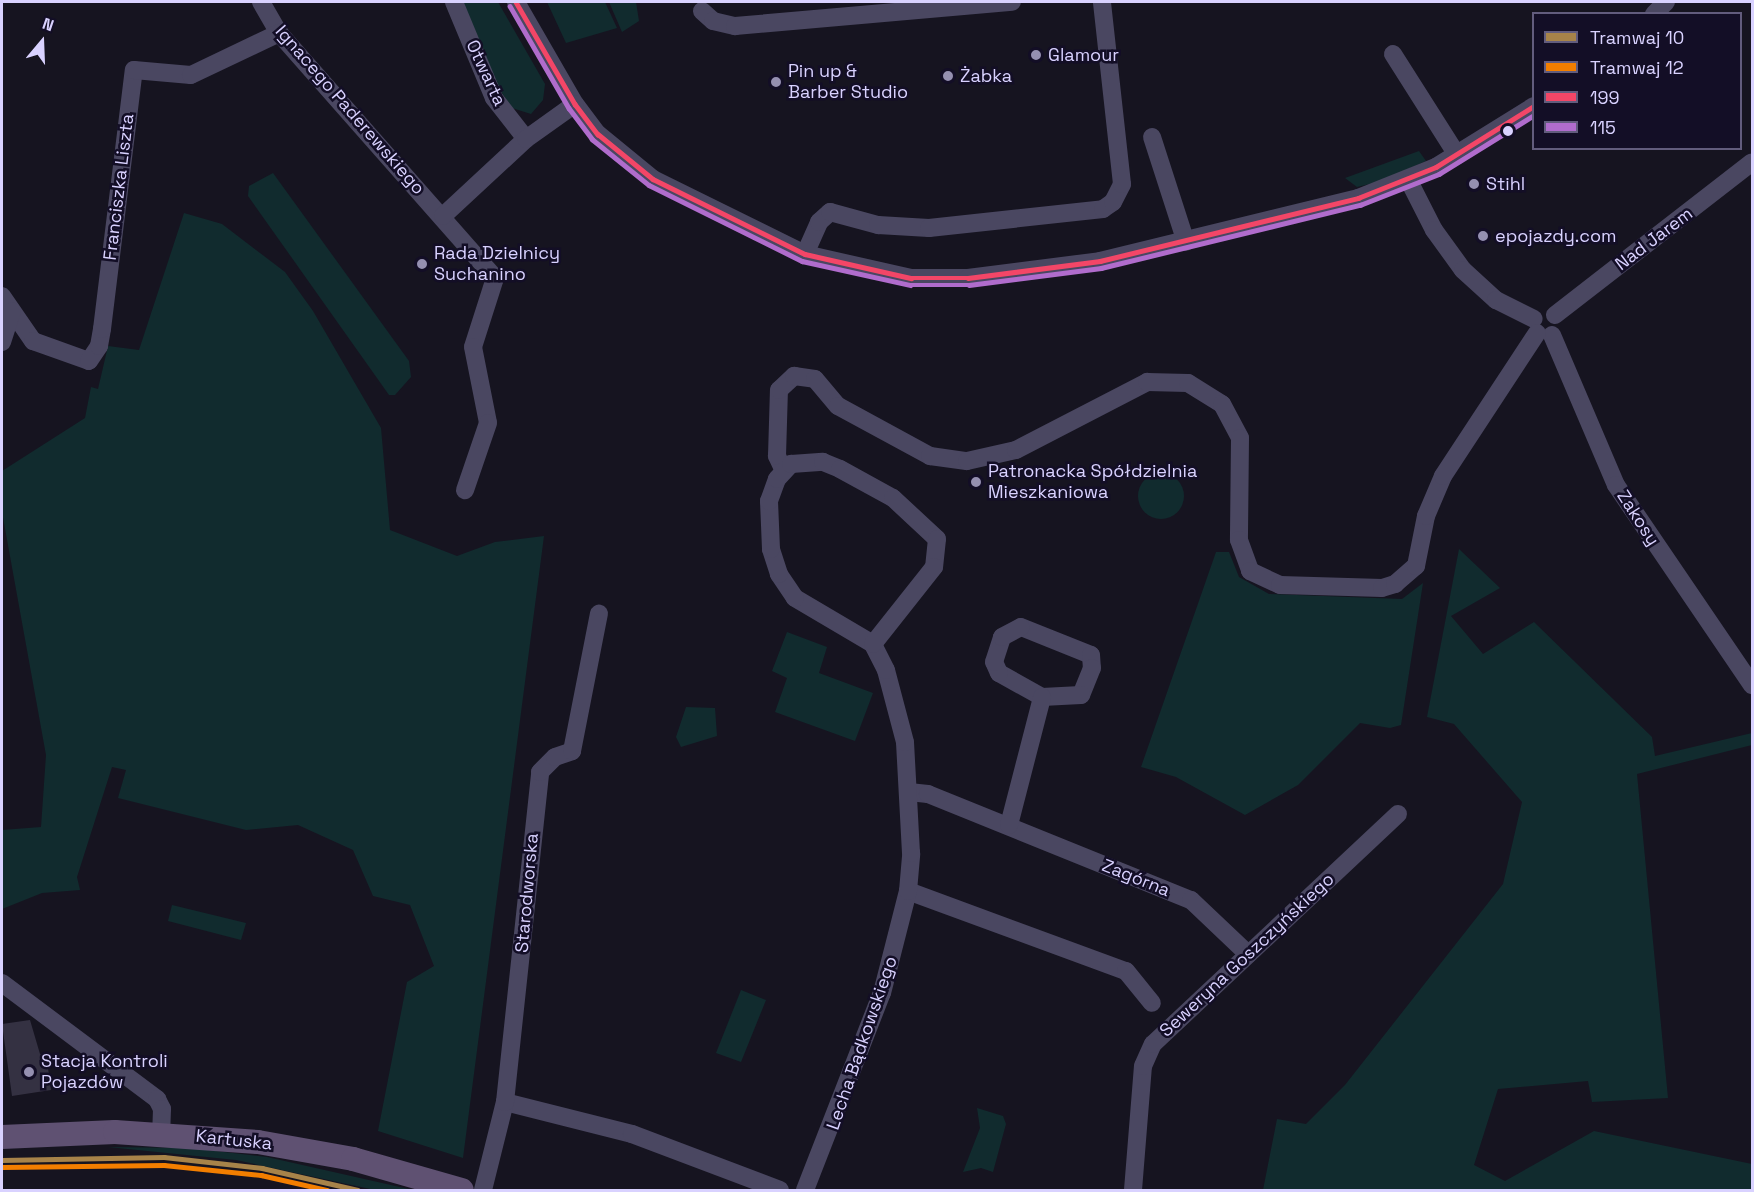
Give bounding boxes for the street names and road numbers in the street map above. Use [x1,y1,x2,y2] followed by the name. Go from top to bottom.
[271,21,429,199] street label: Ignacego Paderewskiego
[461,37,511,109] street label: Otwarta
[99,112,139,262] street label: Franciszka Liszta
[1611,203,1697,275] street label: Nad Jarem
[1612,486,1664,550] street label: Zakosy
[511,832,543,954] street label: Starodworska
[1099,855,1173,901] street label: Zagórna
[1155,868,1339,1042] street label: Seweryna Goszczyńskiego
[822,953,902,1133] street label: Lecha Bądkowskiego
[195,1125,273,1155] street label: Kartuska

